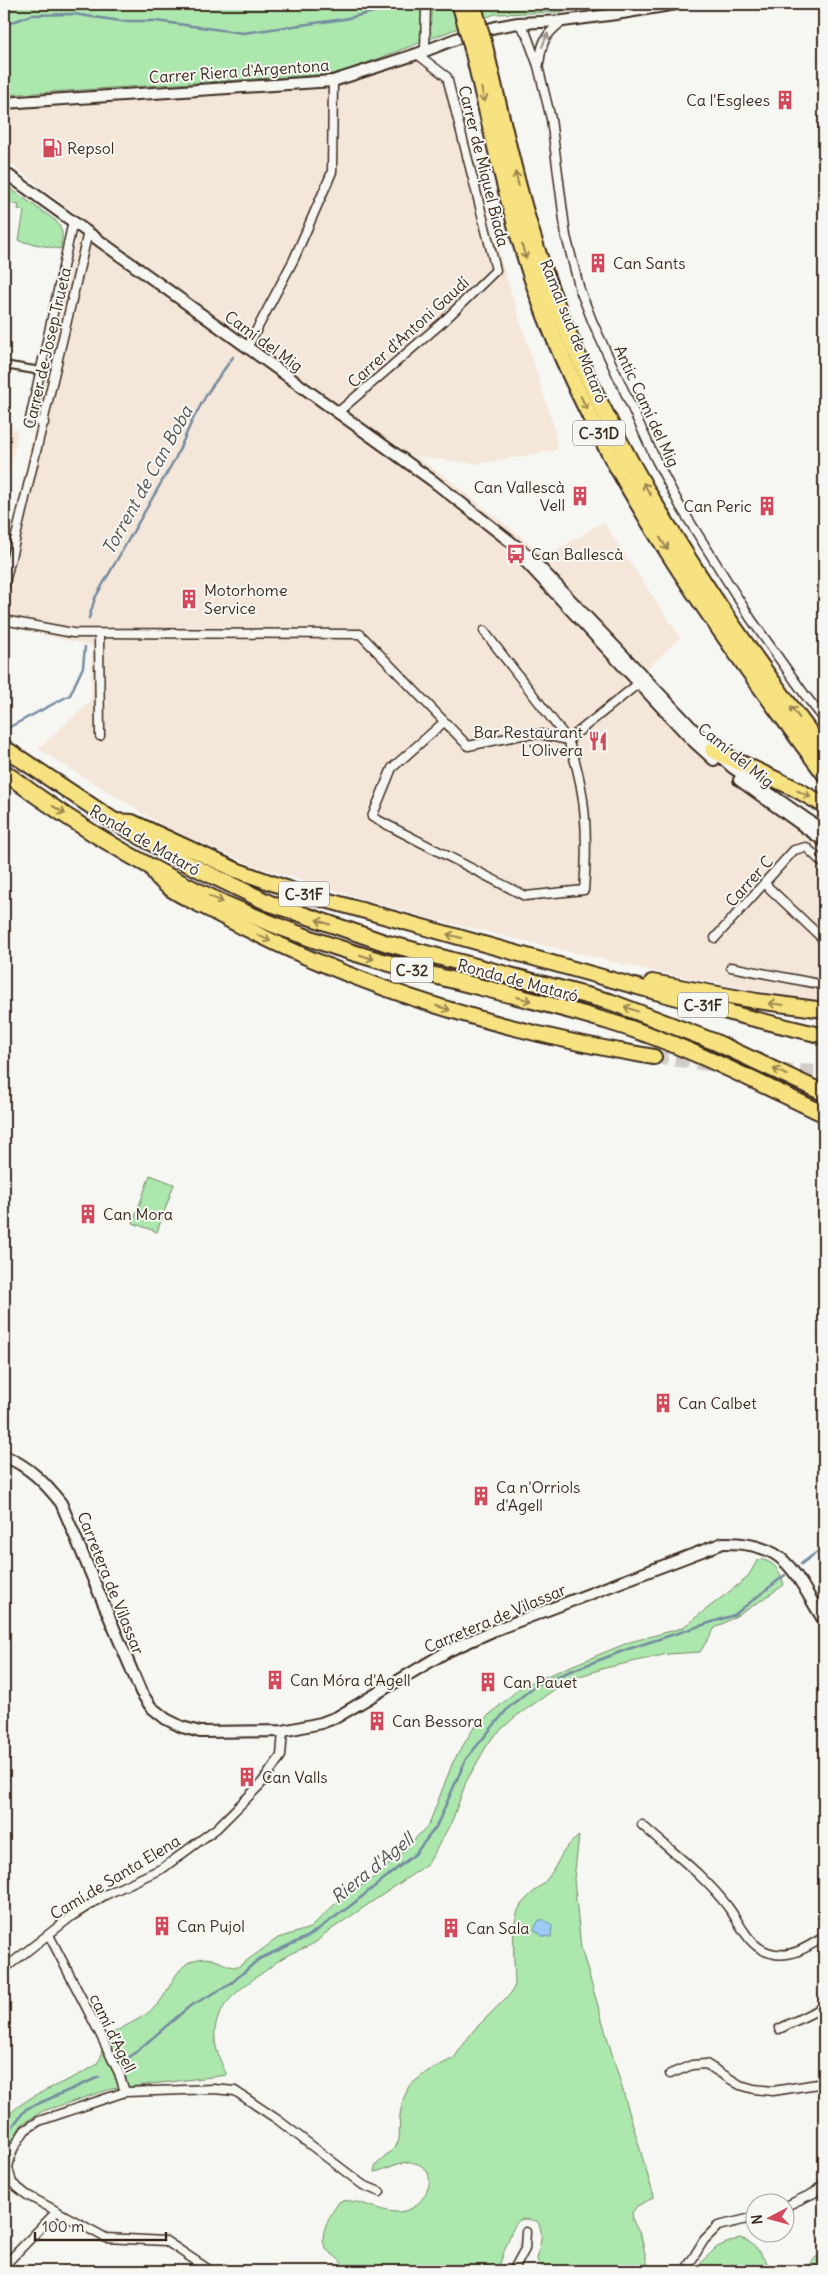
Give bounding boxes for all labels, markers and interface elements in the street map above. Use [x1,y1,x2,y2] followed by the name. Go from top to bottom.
[540,33,550,48] one-way arrow
[148,55,330,87] street label: Carrer Riera d'Argentona
[454,83,514,249] street label: Carrer de Miquel Biada
[479,86,488,102] one-way arrow
[774,89,796,111] building icon: Ca l'Esglees
[686,90,770,110] place label: Ca l'Esglees
[41,137,63,159] fuel station icon: Repsol
[67,138,114,158] place label: Repsol
[512,171,521,187] one-way arrow
[519,244,529,260] one-way arrow
[587,252,609,274] building icon: Can Sants
[613,253,685,273] place label: Can Sants
[536,256,612,406] street label: Ramal sud de Mataró
[19,265,75,431] street label: Carrer de Josep Trueta
[343,272,473,392] street label: Carrer d'Antoni Gaudí
[221,306,307,376] street label: Camí del Mig
[610,342,684,470] street label: Antic Camí del Mig
[579,395,589,410] one-way arrow
[97,400,198,558] water label: Torrent de Can Boba
[573,420,625,446] road number: C-31D
[474,477,565,515] place label: Can Vallescà Vell
[641,482,651,496] one-way arrow
[569,485,591,507] building icon: Can Vallescà Vell
[756,495,778,517] building icon: Can Peric
[684,496,752,516] place label: Can Peric
[660,536,670,550] one-way arrow
[505,543,527,565] bus stop icon: Can Ballescà
[531,544,623,564] place label: Can Ballescà
[204,580,288,618] place label: Motorhome Service
[178,588,200,610] building icon: Motorhome Service
[790,705,800,719] one-way arrow
[694,718,778,792] street label: Camí del Mig
[474,722,584,760] place label: Bar Restaurant L'Olivera
[587,730,609,752] restaurant icon: Bar Restaurant L'Olivera
[796,790,811,799] one-way arrow
[86,800,204,880] street label: Ronda de Mataró
[52,805,66,815] one-way arrow
[721,851,777,911] street label: Carrer C
[279,882,329,906] road number: C-31F
[208,894,223,904] one-way arrow
[316,917,331,926] one-way arrow
[446,930,462,940] one-way arrow
[256,934,271,944] one-way arrow
[359,953,374,962] one-way arrow
[455,954,581,1006] street label: Ronda de Mataró
[391,958,433,982] road number: C-32
[678,992,728,1018] road number: C-31F
[516,995,532,1004] one-way arrow
[768,999,784,1009] one-way arrow
[434,1003,450,1013] one-way arrow
[623,1004,639,1013] one-way arrow
[773,1067,788,1077] one-way arrow
[77,1203,99,1225] building icon: Can Mora
[103,1204,173,1224] place label: Can Mora
[652,1392,674,1414] building icon: Can Calbet
[678,1393,757,1413] place label: Can Calbet
[496,1477,580,1515] place label: Ca n'Orriols d'Agell
[470,1485,492,1507] building icon: Ca n'Orriols d'Agell
[73,1509,149,1658] street label: Carretera de Vilassar
[421,1579,569,1657] street label: Carretera de Vilassar
[264,1669,286,1691] building icon: Can Móra d'Agell
[290,1670,411,1690] place label: Can Móra d'Agell
[477,1671,499,1693] building icon: Can Pauet
[503,1672,578,1692] place label: Can Pauet
[366,1710,388,1732] building icon: Can Bessora
[392,1711,483,1731] place label: Can Bessora
[236,1766,258,1788] building icon: Can Valls
[262,1767,328,1787] place label: Can Valls
[326,1826,420,1908] water label: Riera d'Agell
[46,1830,184,1924] street label: Camí de Santa Elena
[151,1915,173,1937] building icon: Can Pujol
[177,1916,245,1936] place label: Can Pujol
[440,1917,462,1939] building icon: Can Sala
[466,1918,529,1938] place label: Can Sala
[85,1990,141,2076] street label: camí d'Agell
[746,2192,796,2242] north arrow
[35,2210,166,2242] scale bar
[748,2214,767,2225] text: N
[42,2217,84,2236] text: 100 m

